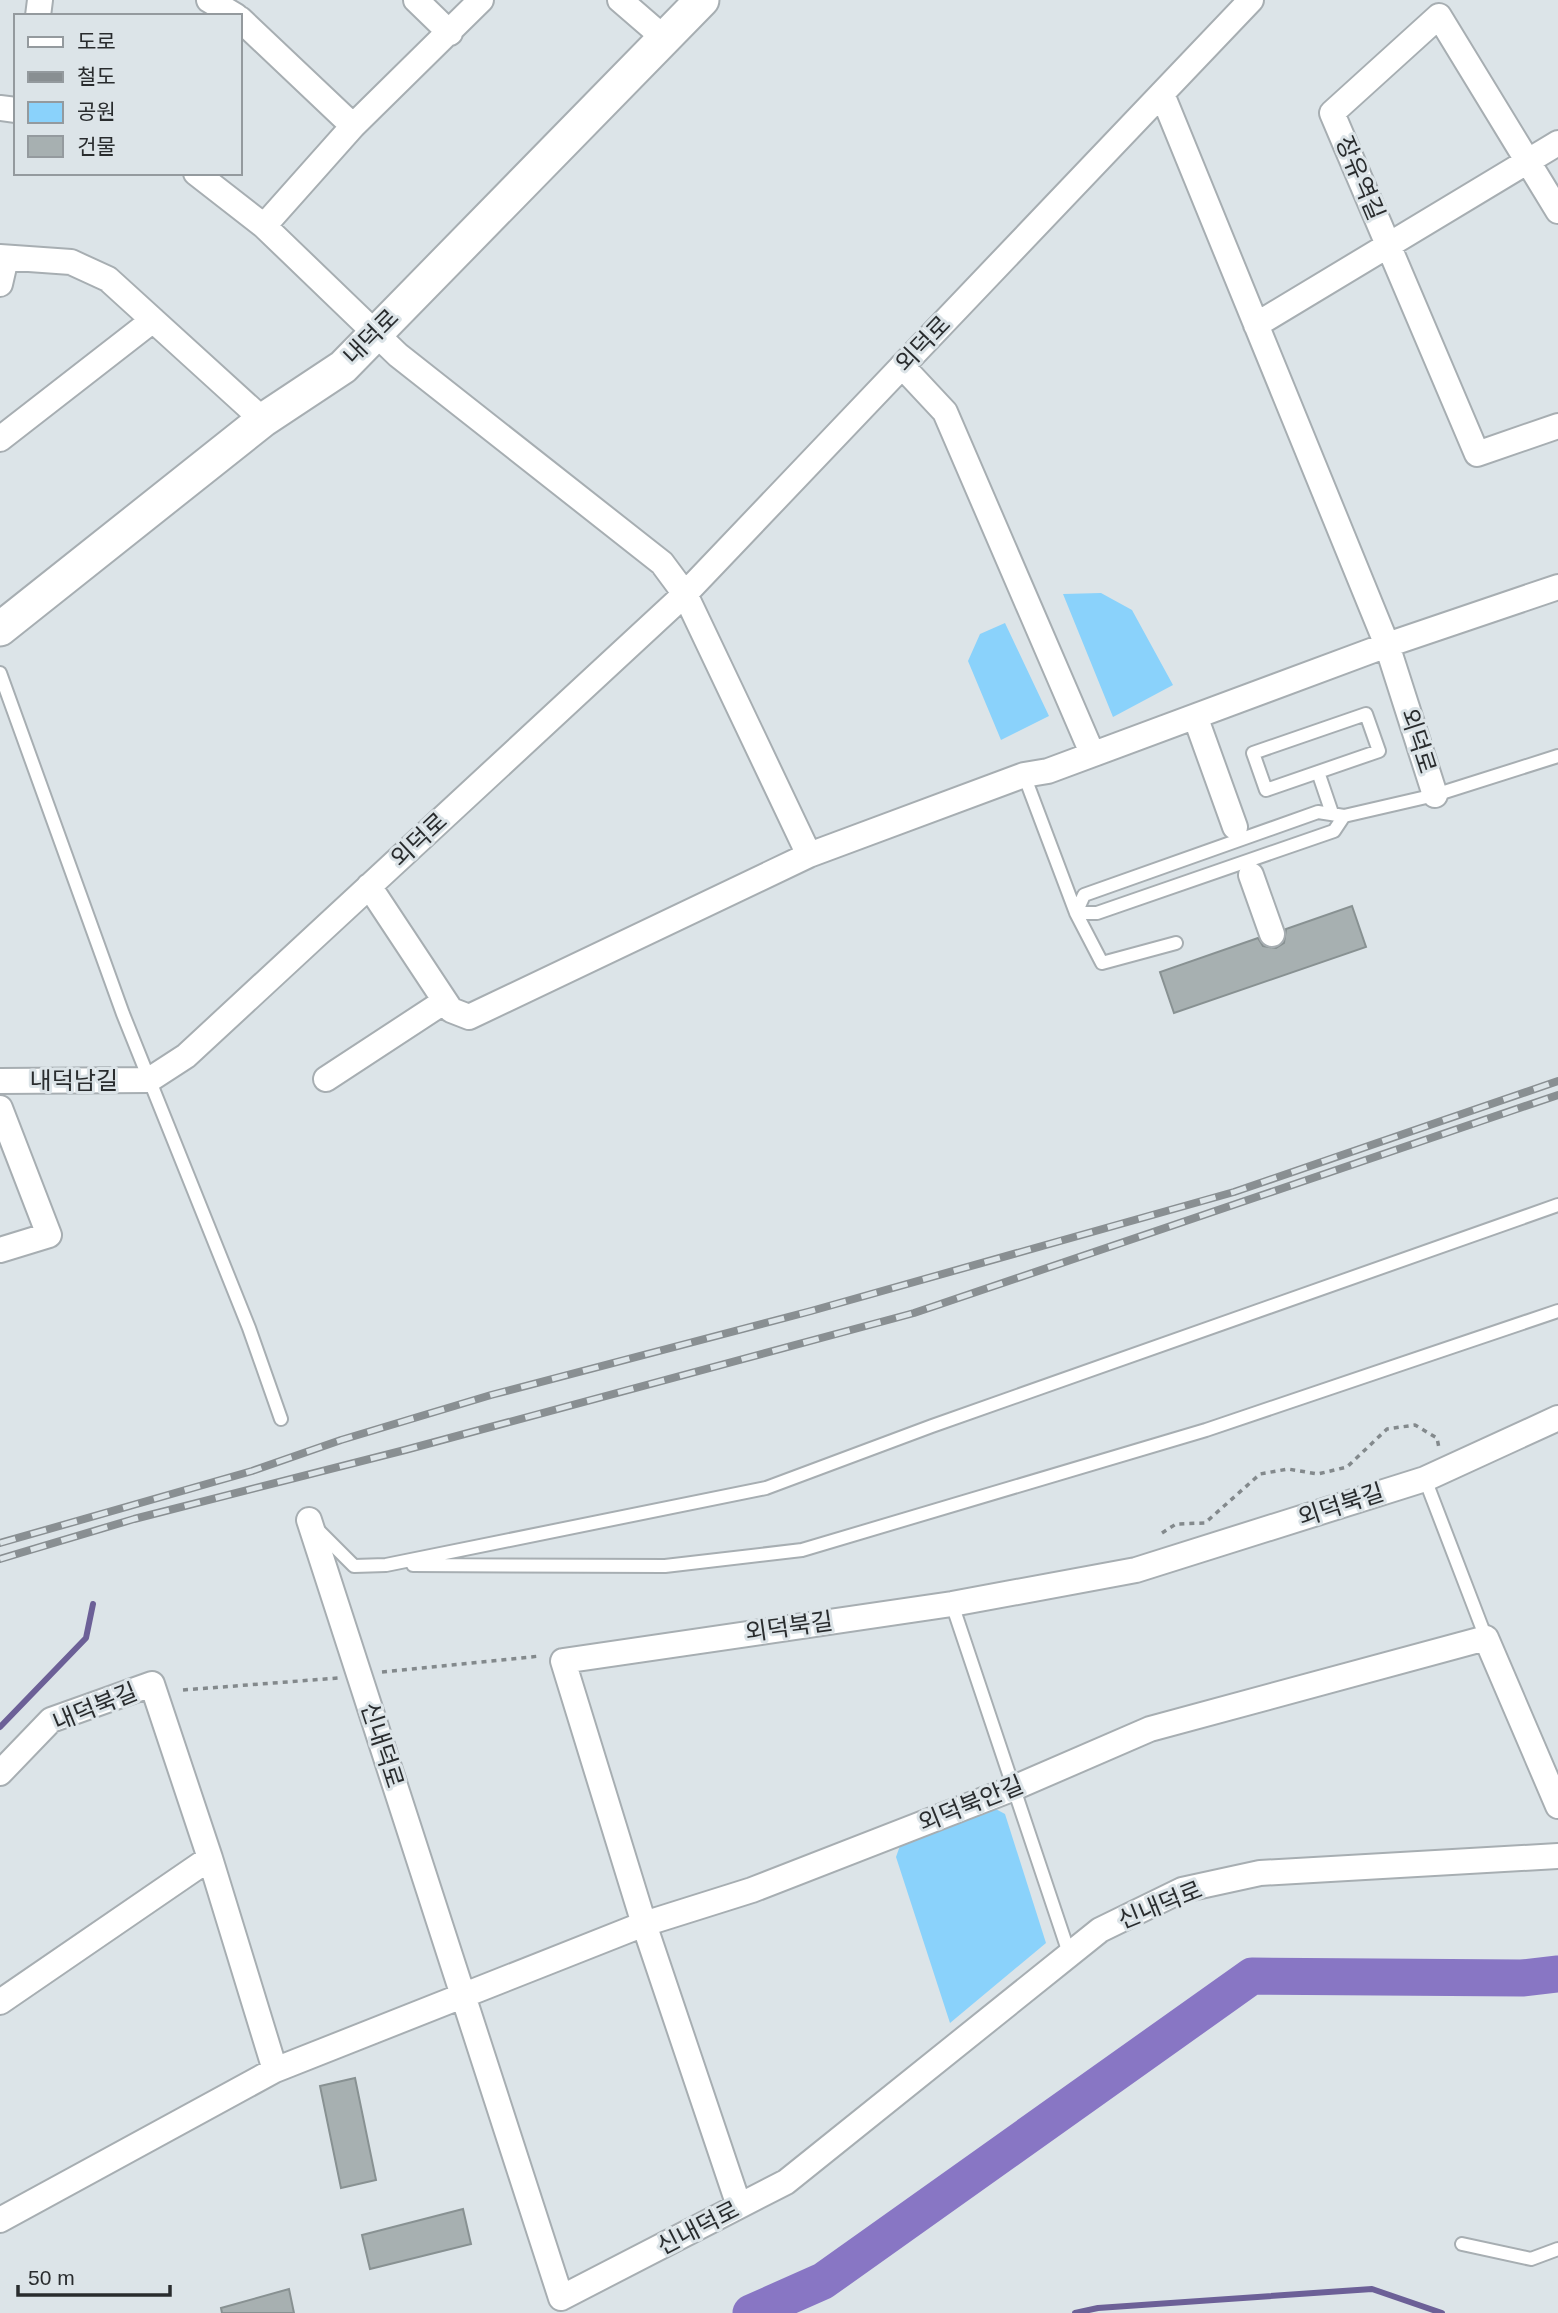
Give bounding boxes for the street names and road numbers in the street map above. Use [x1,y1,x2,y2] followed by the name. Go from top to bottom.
[1331,132,1390,224] street label: 장유역길
[338,304,404,370] street label: 내덕로
[890,310,955,377] street label: 외덕로
[1395,705,1442,777] street label: 외덕로
[385,807,452,872] street label: 외덕로
[30,1067,118,1094] street label: 내덕남길
[1295,1478,1387,1531] street label: 외덕북길
[743,1607,835,1646] street label: 외덕북길
[49,1677,141,1736] street label: 내덕북길
[356,1699,409,1791] street label: 신내덕로
[915,1770,1027,1837] street label: 외덕북안길
[1114,1875,1206,1934] street label: 신내덕로
[652,2195,743,2260] street label: 신내덕로

